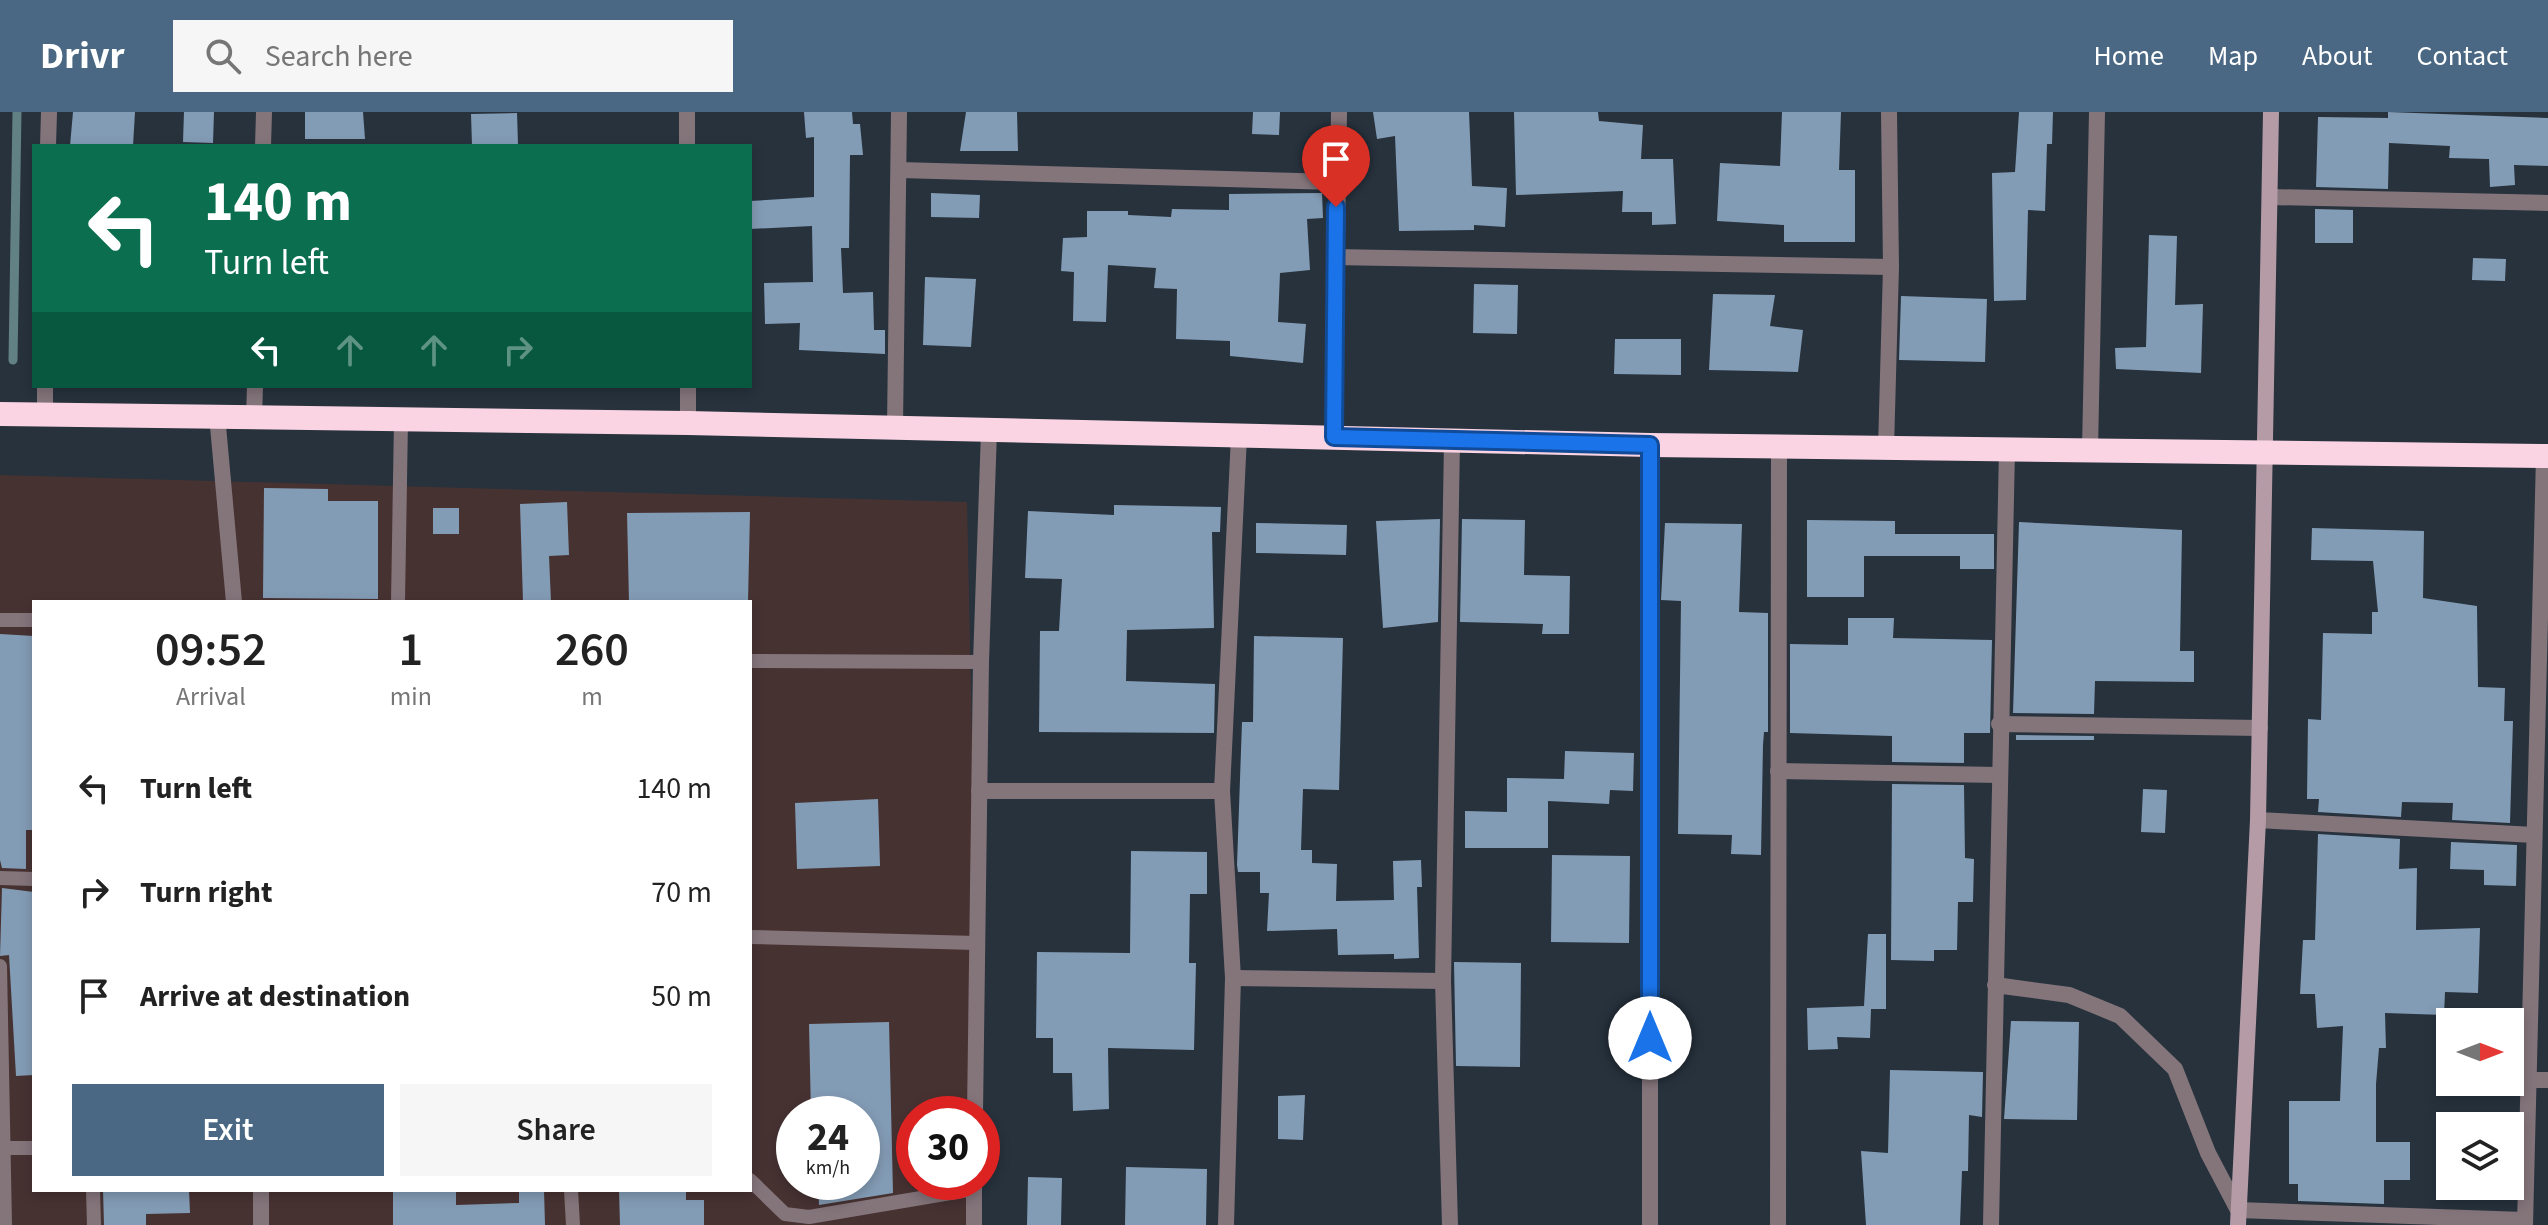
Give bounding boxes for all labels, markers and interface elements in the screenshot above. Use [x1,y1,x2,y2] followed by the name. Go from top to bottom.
[173,20,733,92] search box
[40,29,125,83] text: Drivr
[201,34,245,78] icon: search
[265,35,413,78] text: Search here
[2093,36,2164,76] text: Home
[2208,36,2258,76] text: Map
[2302,36,2373,76] text: About
[2417,36,2508,76] text: Contact
[1302,125,1370,207] pin
[1314,137,1358,181] icon: arrive
[204,163,352,242] text: 140 m
[72,176,176,280] icon: left
[204,237,329,288] text: Turn left
[244,328,288,372] icon: left
[328,328,372,372] icon: ahead
[412,328,456,372] icon: ahead
[496,328,540,372] icon: right
[155,616,267,684] text: 09:52
[399,616,423,684] text: 1
[555,616,629,684] text: 260
[176,678,246,715] text: Arrival
[390,678,432,715] text: min
[581,678,603,715] text: m
[72,766,116,810] icon: left
[140,767,252,810] text: Turn left
[636,767,712,810] text: 140 m
[72,870,116,914] icon: right
[140,871,272,914] text: Turn right
[651,871,712,914] text: 70 m
[72,974,116,1018] icon: arrive
[140,975,410,1018] text: Arrive at destination
[651,975,712,1018] text: 50 m
[1608,996,1692,1080] position arrow
[2436,1008,2524,1096] north arrow
[2436,1008,2524,1200] map controls
[72,1084,384,1176] button: Exit
[400,1084,712,1176] button: Share
[896,1096,1000,1200] speed limit sign: 30
[807,1109,849,1166] text: 24
[2436,1112,2524,1200] button: layers
[806,1154,850,1182] text: km/h

